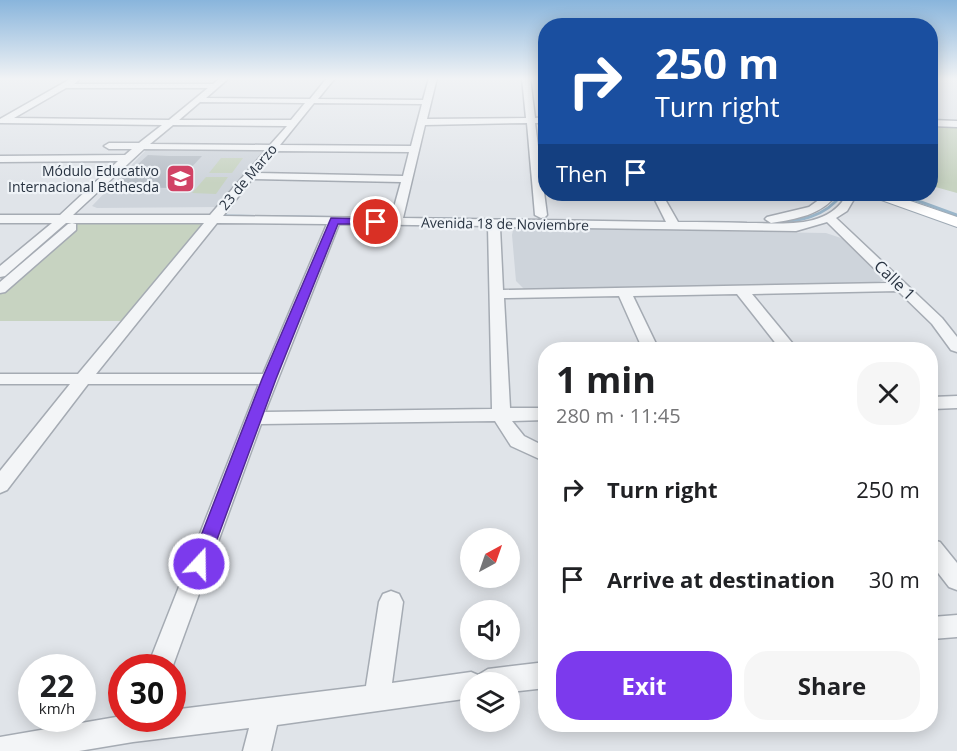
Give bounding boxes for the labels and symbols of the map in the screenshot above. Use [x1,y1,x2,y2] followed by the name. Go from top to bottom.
[214,140,281,214] street label: 23 de Marzo
[8,161,159,196] place label: Módulo Educativo Internacional Bethesda
[164,163,196,195] school or university icon: Módulo Educativo Internacional Bethesda
[350,196,401,247] pin
[421,213,589,234] street label: Avenida 18 de Noviembre
[870,255,920,305] street label: Calle 1
[460,528,520,588] north arrow
[167,532,231,596] position arrow
[108,654,186,732] speed limit sign: 30

